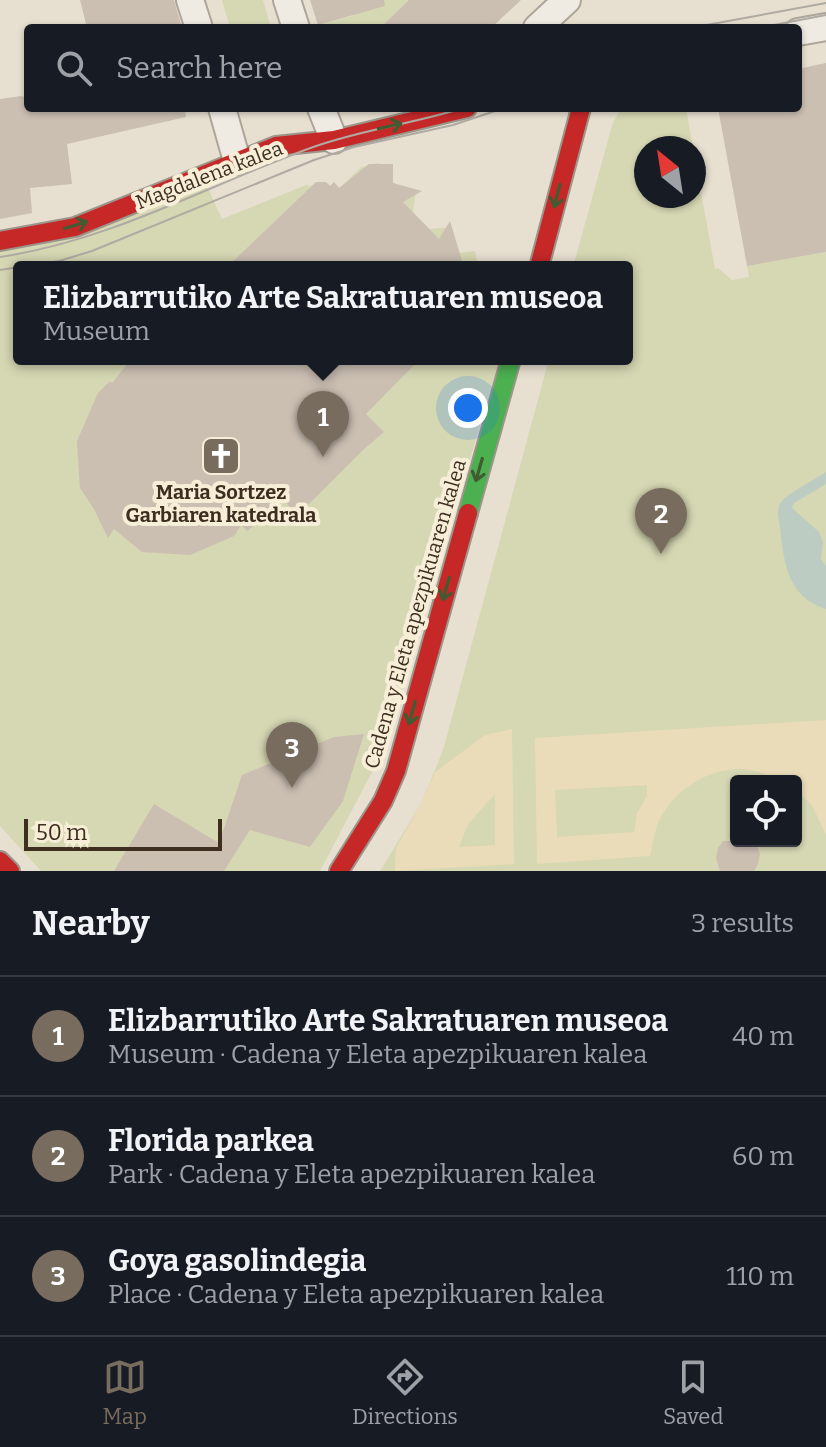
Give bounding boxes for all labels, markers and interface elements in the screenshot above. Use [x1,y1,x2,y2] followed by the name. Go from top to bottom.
[24,24,802,112] search box
[52,46,96,90] icon: search
[116,50,283,86] text: Search here
[377,118,403,133] one-way arrow
[132,136,286,214] street label: Magdalena kalea
[634,136,706,208] north arrow
[549,182,564,208] one-way arrow
[63,217,89,232] one-way arrow
[13,261,633,365] popup
[43,280,603,316] text: Elizbarrutiko Arte Sakratuaren museoa
[43,316,150,347] text: Museum
[448,388,488,428] your location
[297,391,349,457] pin: 1
[200,435,242,477] church icon: Maria Sortzez Garbiaren katedrala
[359,457,471,771] street label: Cadena y Eleta apezpikuaren kalea
[470,457,485,482] one-way arrow
[126,480,316,527] place label: Maria Sortzez Garbiaren katedrala
[635,488,687,554] pin: 2
[438,576,452,601] one-way arrow
[404,700,419,726] one-way arrow
[266,722,318,788] pin: 3
[730,775,802,847] map controls
[730,775,802,847] button: locate
[24,815,222,851] scale bar
[36,819,87,846] text: 50 m
[32,903,150,944] text: Nearby
[691,908,794,939] text: 3 results
[108,1003,668,1039] text: Elizbarrutiko Arte Sakratuaren museoa
[52,1021,64,1052] text: 1
[732,1021,794,1052] text: 40 m
[108,1039,647,1070] text: Museum · Cadena y Eleta apezpikuaren kalea
[108,1123,314,1159] text: Florida parkea
[51,1141,65,1172] text: 2
[732,1141,794,1172] text: 60 m
[108,1159,595,1190] text: Park · Cadena y Eleta apezpikuaren kalea
[108,1243,366,1279] text: Goya gasolindegia
[51,1261,65,1292] text: 3
[726,1261,794,1292] text: 110 m
[108,1279,604,1310] text: Place · Cadena y Eleta apezpikuaren kalea
[103,1355,147,1430] tab: Map
[352,1355,458,1430] tab: Directions
[663,1355,723,1430] tab: Saved

